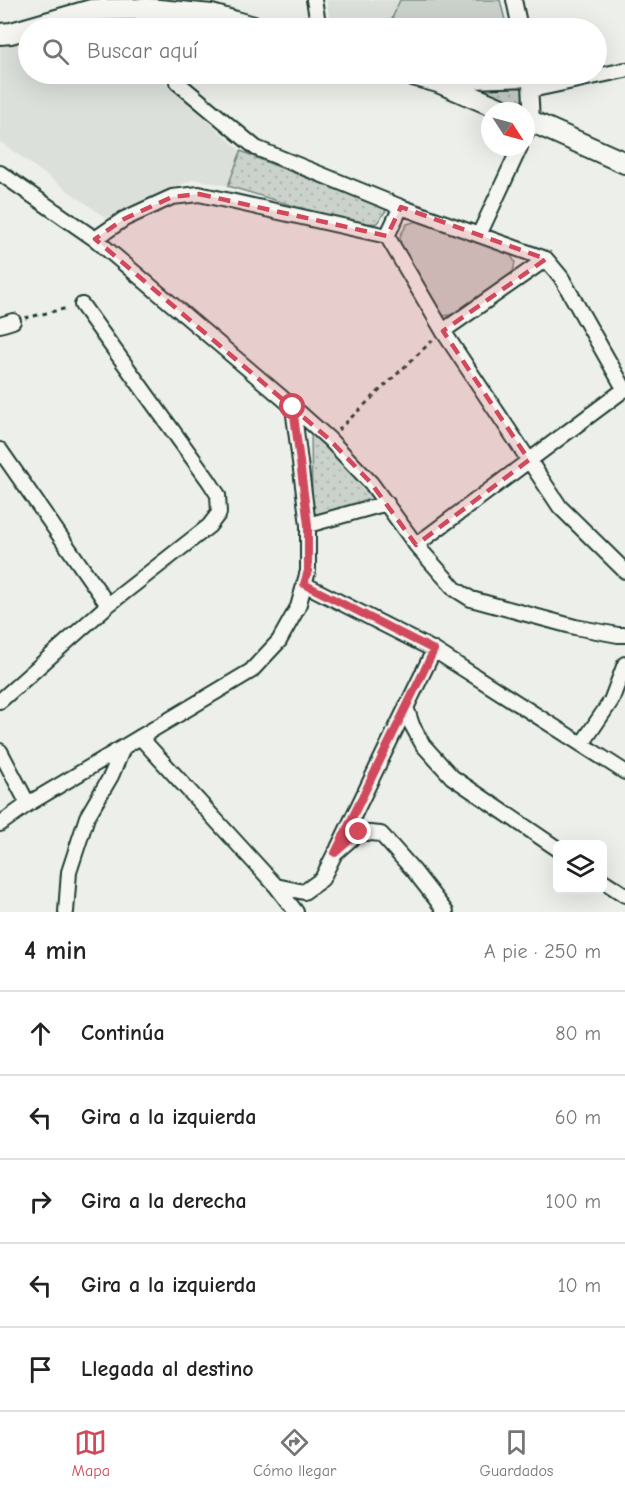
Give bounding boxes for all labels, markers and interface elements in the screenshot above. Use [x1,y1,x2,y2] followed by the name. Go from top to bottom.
[18,18,607,84] search box
[39,35,72,68] icon: search
[87,38,198,64] text: Buscar aquí
[481,102,535,156] north arrow
[279,393,305,419] route start
[345,818,371,844] route end
[553,840,607,894] map controls
[553,840,607,894] button: layers
[24,936,87,966] text: 4 min
[484,940,601,963] text: A pie · 250 m
[24,1017,57,1050] icon: ahead
[81,1020,165,1046] text: Continúa
[555,1022,601,1045] text: 80 m
[24,1101,57,1134] icon: left
[81,1104,256,1130] text: Gira a la izquierda
[555,1106,601,1129] text: 60 m
[24,1185,57,1218] icon: right
[81,1188,247,1214] text: Gira a la derecha
[546,1190,601,1213] text: 100 m
[24,1269,57,1302] icon: left
[81,1272,256,1298] text: Gira a la izquierda
[558,1274,601,1297] text: 10 m
[24,1353,57,1386] icon: arrive
[81,1356,254,1382] text: Llegada al destino
[72,1426,110,1480] tab: Mapa
[253,1426,336,1480] tab: Cómo llegar
[479,1426,553,1480] tab: Guardados

